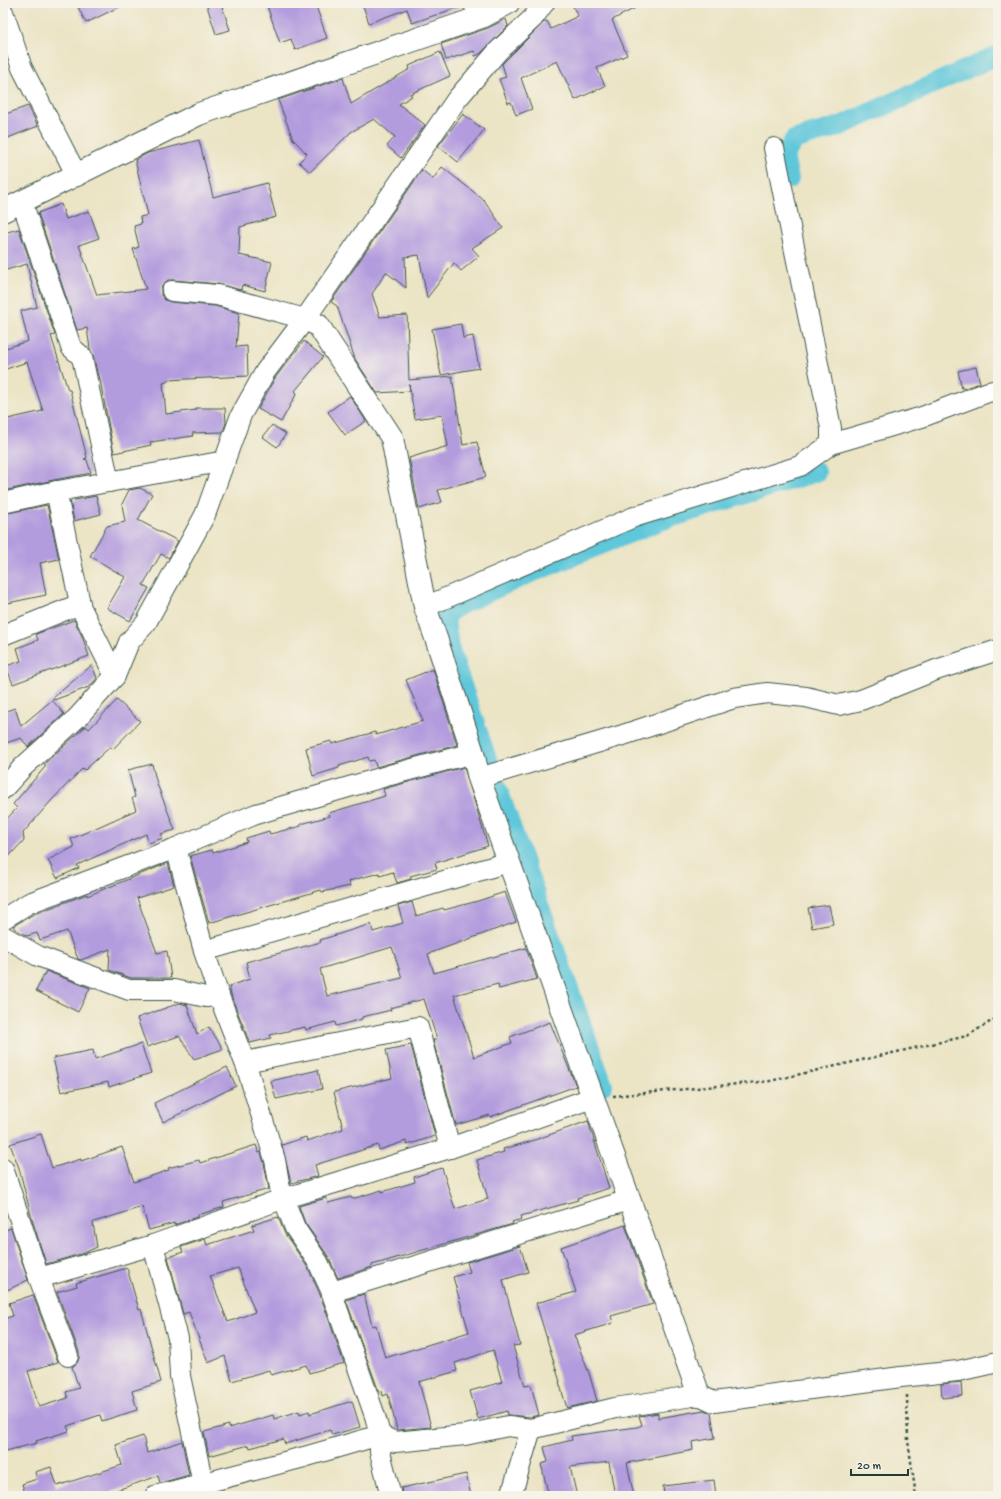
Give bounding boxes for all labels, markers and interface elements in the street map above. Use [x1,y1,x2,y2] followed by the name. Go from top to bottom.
[851,1451,908,1477] scale bar
[857,1460,882,1474] text: 20 m

